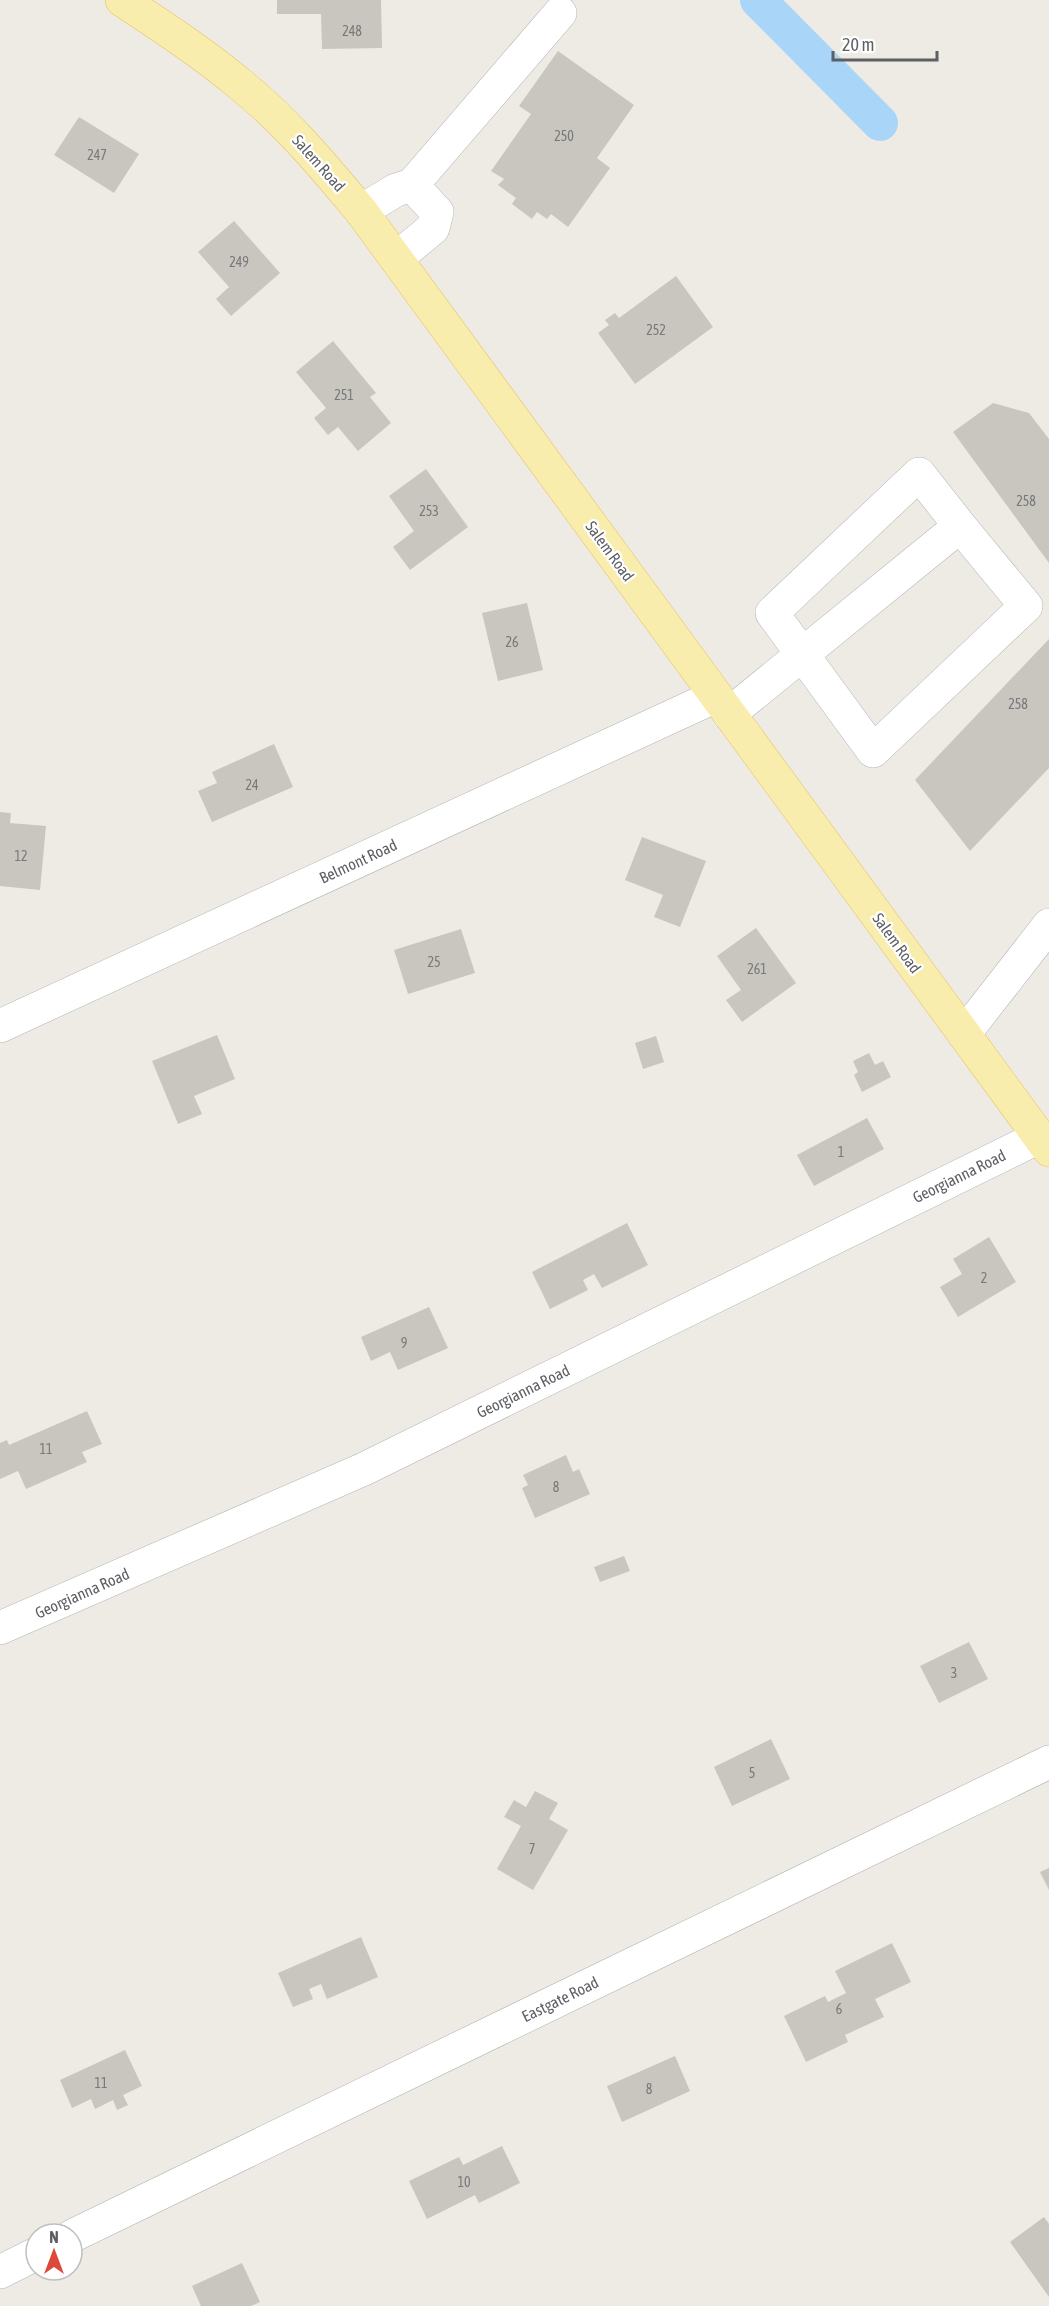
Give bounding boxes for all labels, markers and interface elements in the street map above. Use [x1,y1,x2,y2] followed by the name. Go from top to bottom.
[342,23,362,39] house number: 248
[833,24,936,62] scale bar
[842,34,874,55] text: 20 m
[554,128,574,144] house number: 250
[289,131,349,195] street label: Salem Road
[87,147,107,163] house number: 247
[229,254,249,270] house number: 249
[646,322,666,338] house number: 252
[334,387,354,403] house number: 251
[1016,493,1036,509] house number: 258
[419,503,439,519] house number: 253
[582,517,638,585] street label: Salem Road
[505,634,519,650] house number: 26
[1008,696,1028,712] house number: 258
[245,777,259,793] house number: 24
[316,835,400,887] street label: Belmont Road
[14,848,28,864] house number: 12
[869,909,925,977] street label: Salem Road
[427,954,441,970] house number: 25
[747,961,767,977] house number: 261
[838,1144,844,1160] house number: 1
[910,1146,1009,1207] street label: Georgianna Road
[981,1270,987,1286] house number: 2
[401,1335,407,1351] house number: 9
[474,1361,573,1422] street label: Georgianna Road
[39,1441,53,1457] house number: 11
[553,1479,560,1495] house number: 8
[32,1564,132,1623] street label: Georgianna Road
[951,1665,957,1681] house number: 3
[749,1765,755,1781] house number: 5
[529,1841,535,1857] house number: 7
[519,1973,602,2026] street label: Eastgate Road
[836,2001,843,2017] house number: 6
[94,2075,108,2091] house number: 11
[646,2081,653,2097] house number: 8
[457,2174,471,2190] house number: 10
[24,2222,84,2282] north arrow
[49,2228,59,2246] text: N

